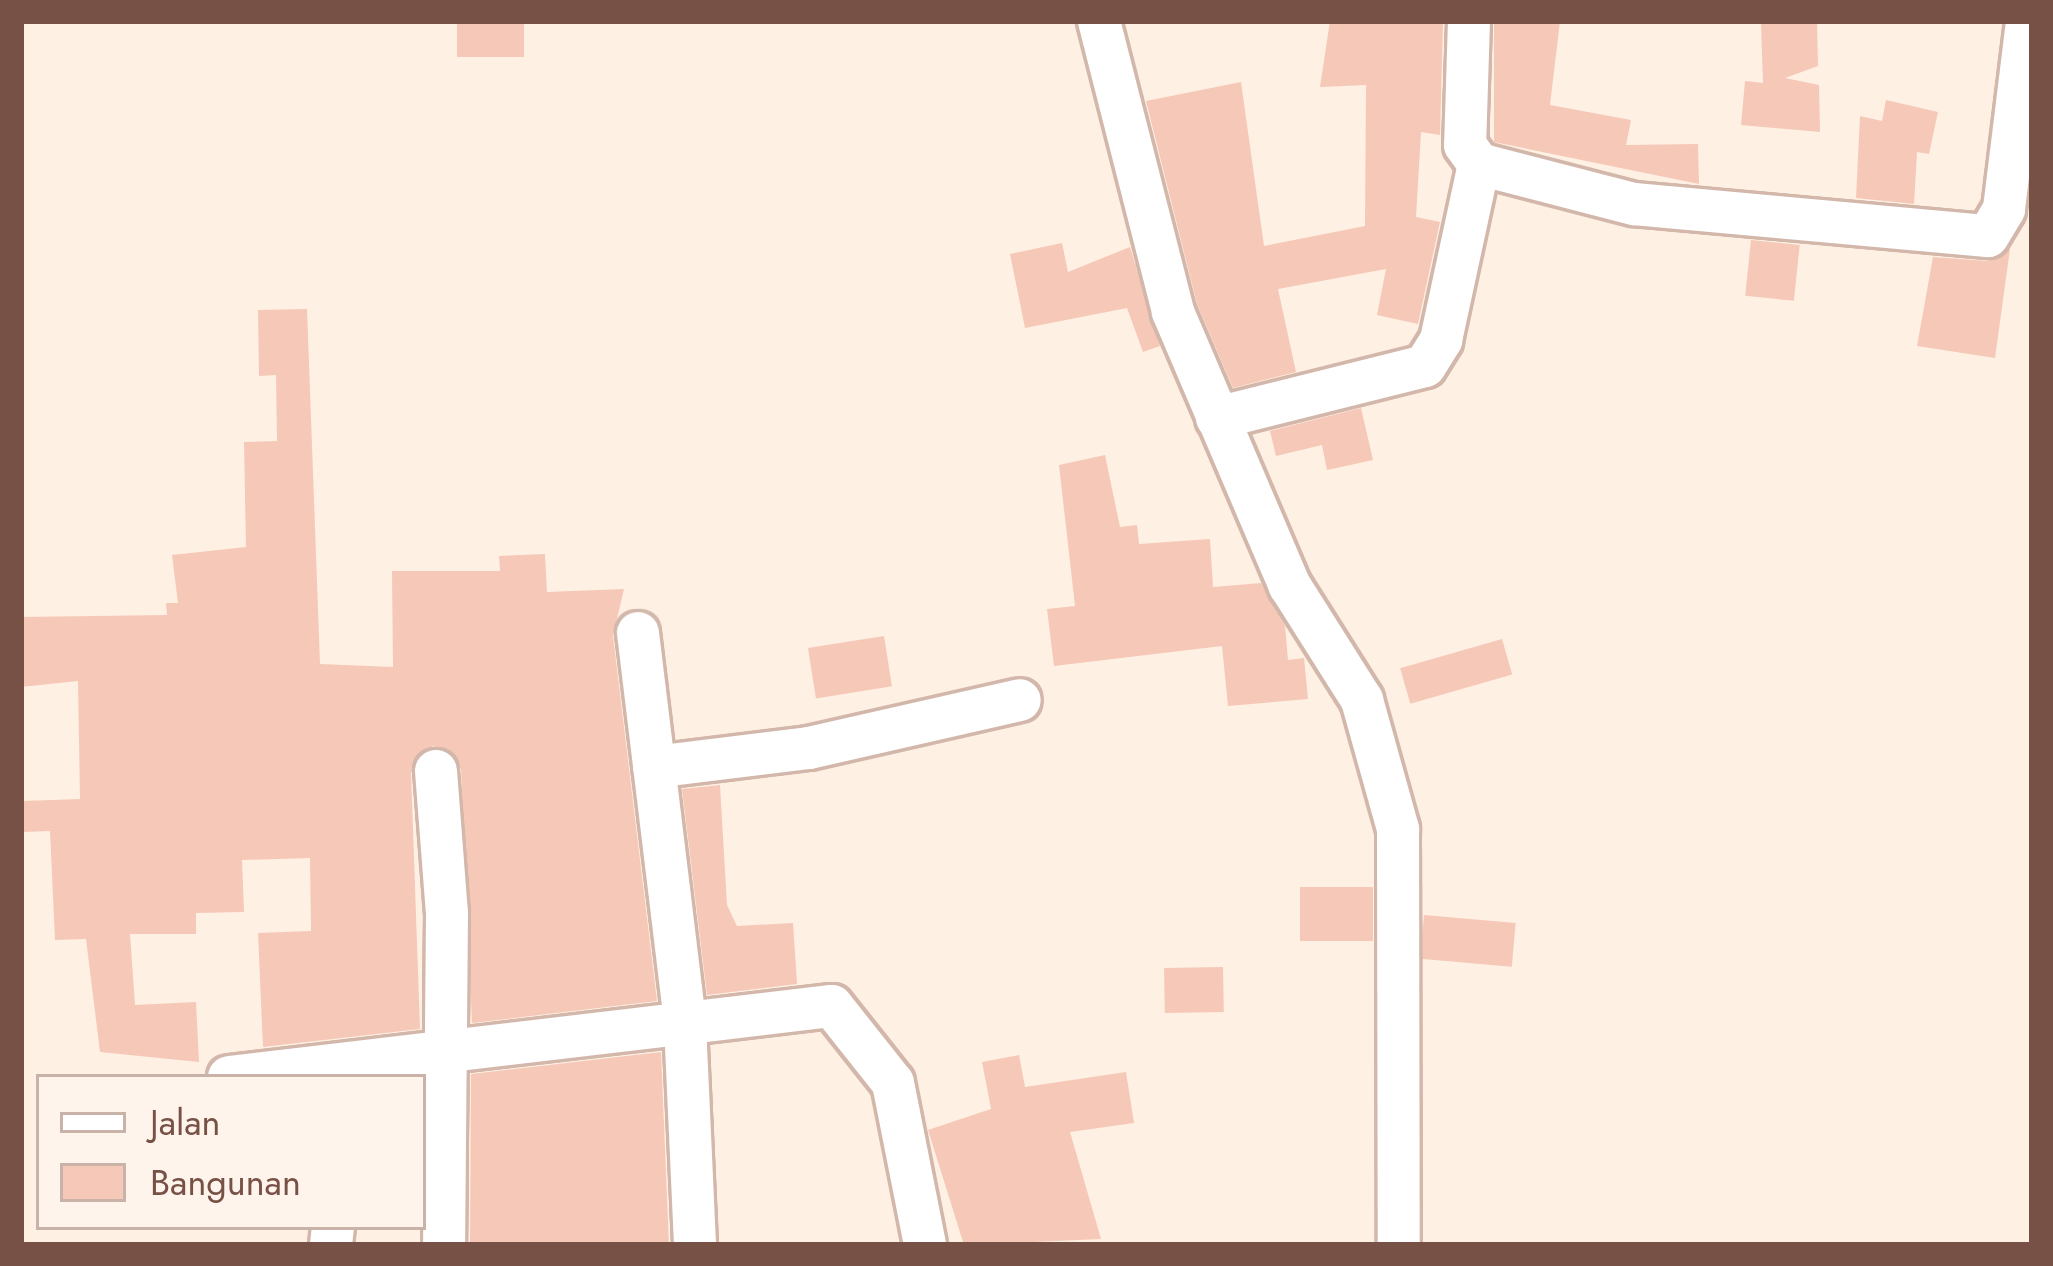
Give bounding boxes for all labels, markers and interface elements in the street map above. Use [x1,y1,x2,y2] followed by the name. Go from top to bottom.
[36,1074,426,1230] legend
[150,1096,220,1148] text: Jalan
[150,1156,301,1208] text: Bangunan

